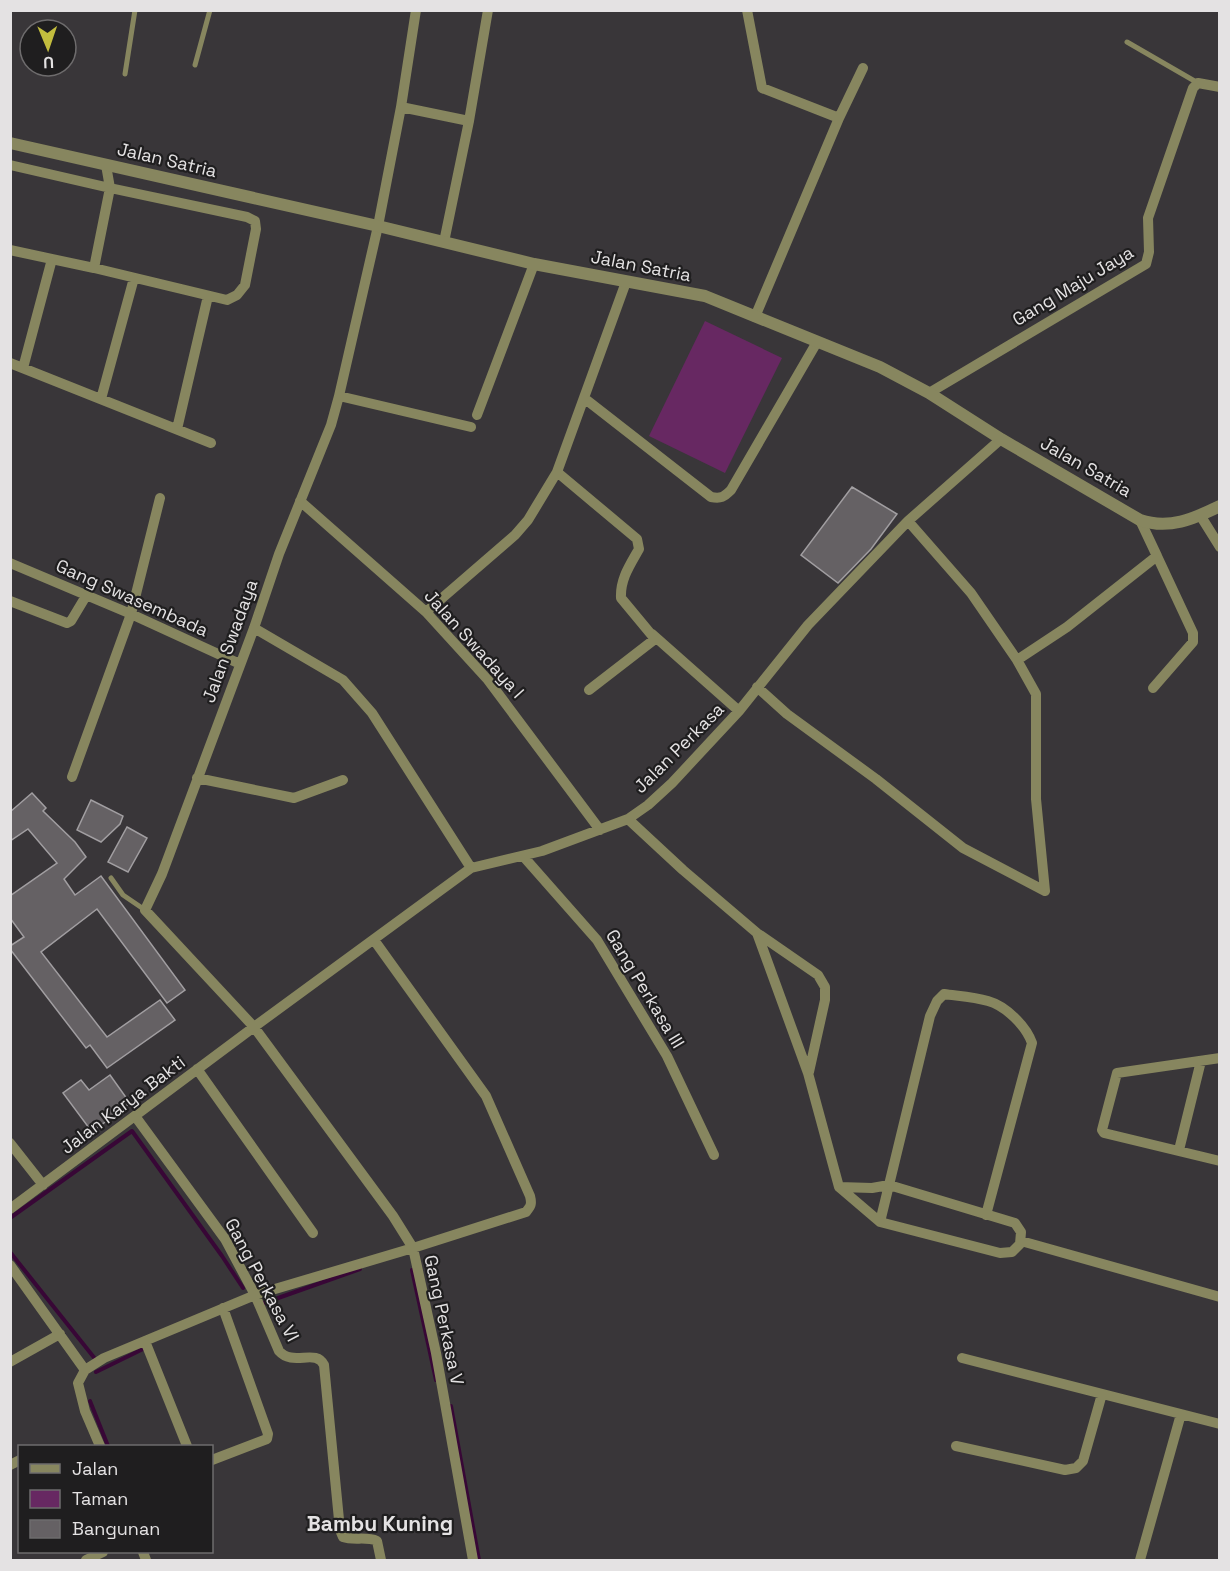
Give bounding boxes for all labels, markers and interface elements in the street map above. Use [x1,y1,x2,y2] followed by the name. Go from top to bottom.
[18,18,78,78] north arrow
[43,52,54,73] text: U
[115,137,219,182] street label: Jalan Satria
[1008,240,1137,331] street label: Gang Maju Jaya
[589,245,693,286] street label: Jalan Satria
[1036,431,1136,502] street label: Jalan Satria
[52,554,212,641] street label: Gang Swasembada
[197,576,262,706] street label: Jalan Swadaya
[419,585,529,703] street label: Jalan Swadaya I
[629,698,729,798] street label: Jalan Perkasa
[601,925,690,1052] street label: Gang Perkasa III
[56,1050,189,1159] street label: Jalan Karya Bakti
[220,1214,305,1346] street label: Gang Perkasa VI
[419,1253,470,1387] street label: Gang Perkasa V
[18,1445,213,1553] legend
[72,1457,118,1480] text: Jalan
[72,1487,128,1510] text: Taman
[307,1510,453,1537] district label: Bambu Kuning
[72,1517,160,1540] text: Bangunan

